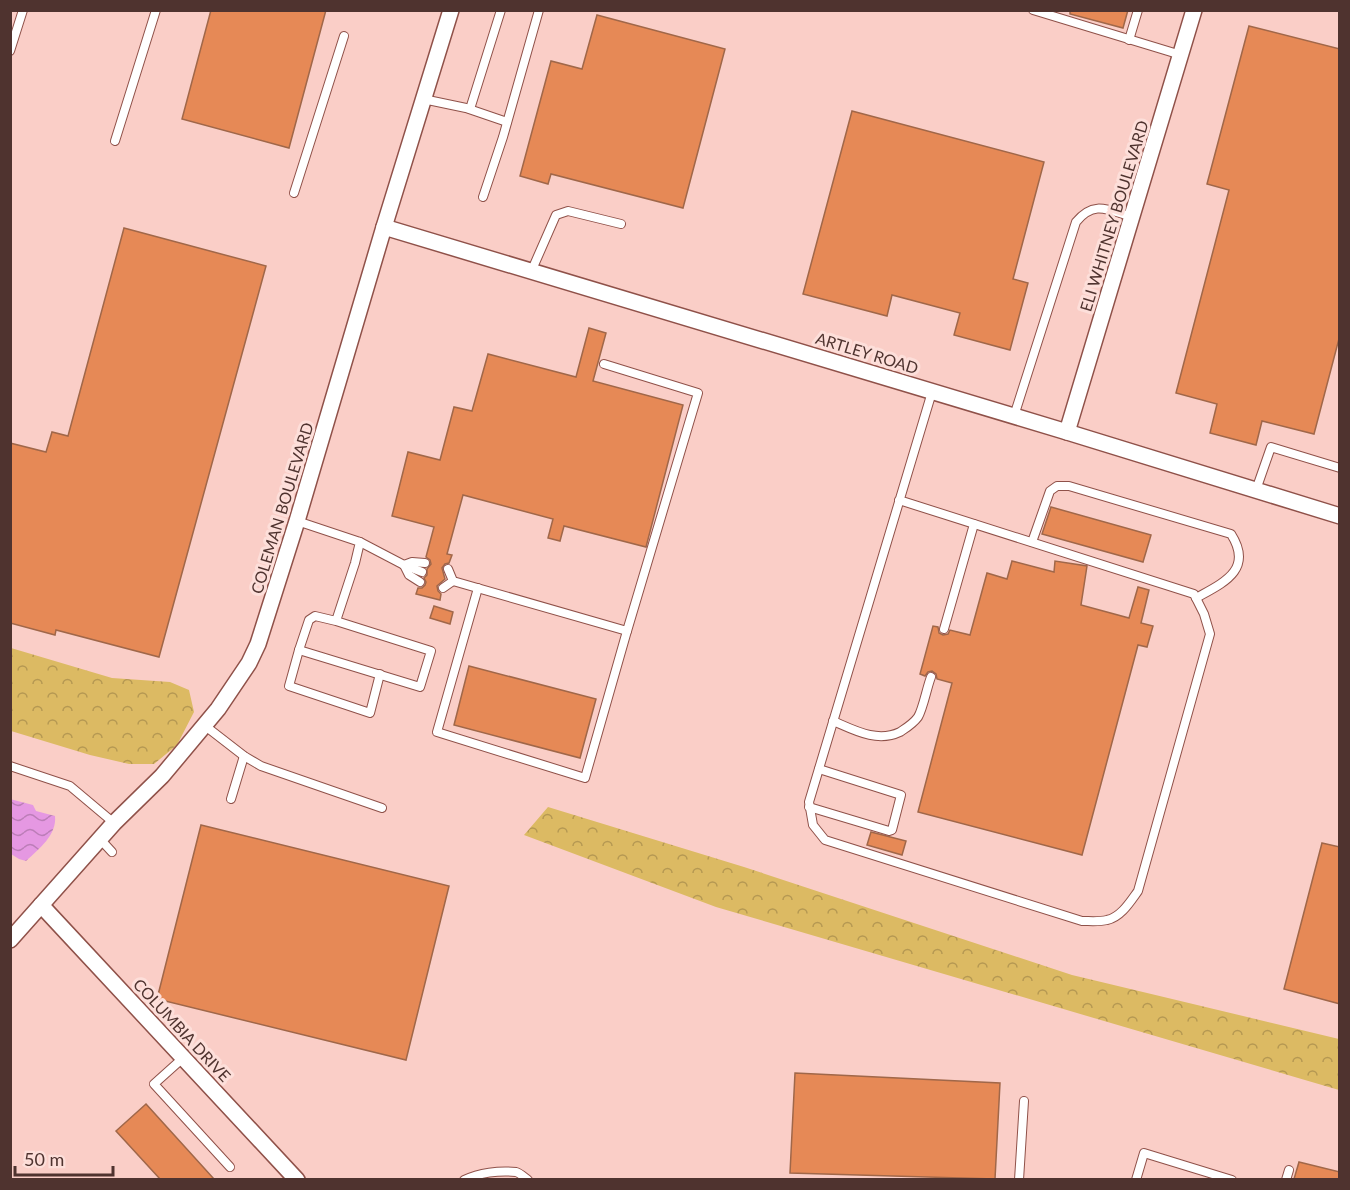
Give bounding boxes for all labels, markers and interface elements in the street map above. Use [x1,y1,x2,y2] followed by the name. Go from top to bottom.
[1075,118,1152,314] street label: ELI WHITNEY BOULEVARD
[814,328,921,377] street label: ARTLEY ROAD
[246,420,317,596] street label: COLEMAN BOULEVARD
[130,974,235,1085] street label: COLUMBIA DRIVE
[15,1139,112,1177] scale bar
[24,1148,64,1170] text: 50 m

